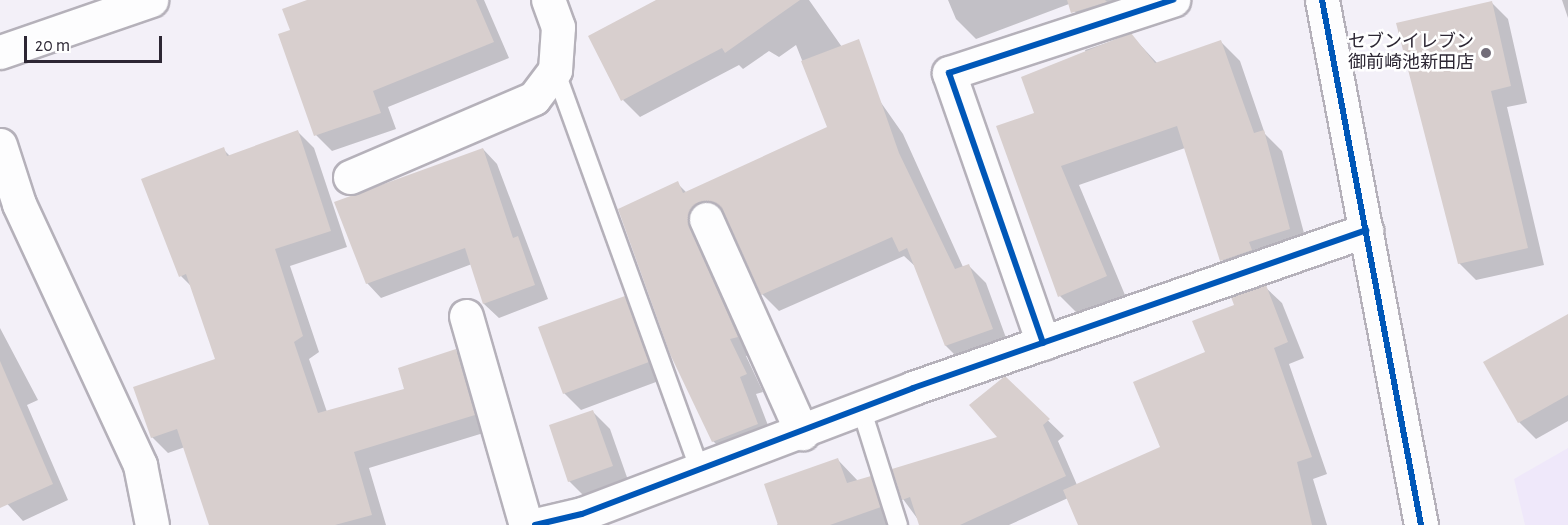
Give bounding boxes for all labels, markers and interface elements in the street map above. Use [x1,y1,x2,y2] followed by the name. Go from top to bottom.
[27,24,165,62] scale bar
[1348,32,1474,74] place label: セブンイレブン 御前崎池新田店
[35,37,70,55] text: 20 m
[1479,46,1493,60] marker: セブンイレブン 御前崎池新田店

